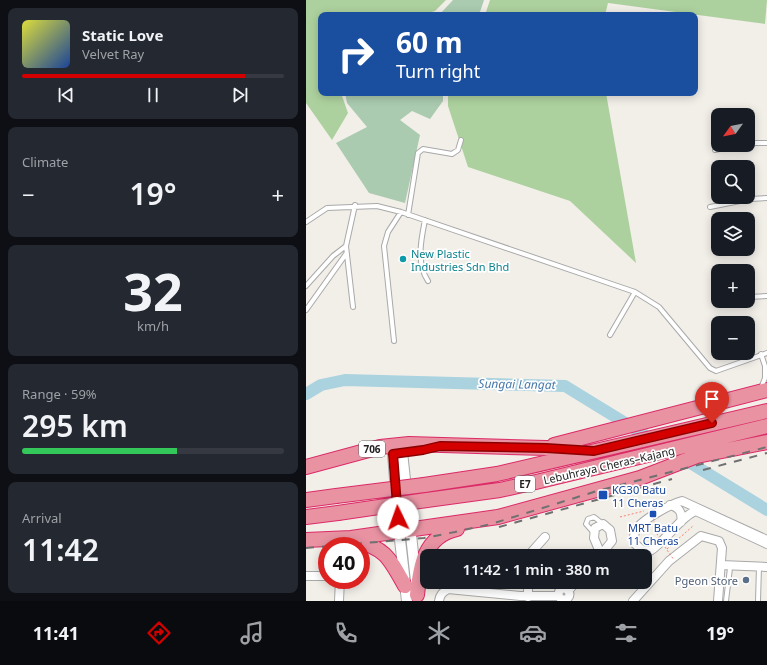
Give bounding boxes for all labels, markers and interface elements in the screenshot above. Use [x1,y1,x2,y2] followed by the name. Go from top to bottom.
[396,23,463,61] text: 60 m
[82,25,163,45] text: Static Love
[330,28,382,80] icon: right
[82,45,144,63] text: Velvet Ray
[396,59,480,83] text: Turn right
[55,84,77,106] icon: previous
[142,84,164,106] icon: pause
[229,84,251,106] icon: next
[711,108,755,152] north arrow
[711,108,755,360] map controls
[22,153,68,171] text: Climate
[711,160,755,204] button: search
[129,173,177,214] text: 19°
[22,179,35,209] text: −
[271,179,284,209] text: +
[711,212,755,256] button: layers
[411,246,509,274] place label: New Plastic Industries Sdn Bhd
[398,254,408,264] marker: New Plastic Industries Sdn Bhd
[123,255,183,326] text: 32
[711,264,755,308] button: +
[711,316,755,360] button: −
[137,317,169,335] text: km/h
[478,375,557,393] water label: Sungai Langat
[695,382,729,423] pin
[22,385,97,403] text: Range · 59%
[701,388,723,410] icon: arrive
[22,405,128,446] text: 295 km
[359,441,385,457] road number: 706
[542,443,676,487] street label: Lebuhraya Cheras–Kajang
[515,476,535,492] road number: E7
[612,482,666,510] place label: KG30 Batu 11 Cheras
[597,489,609,501] marker: KG30 Batu 11 Cheras
[377,497,419,539] position arrow
[22,509,62,527] text: Arrival
[648,509,658,519] marker: MRT Batu 11 Cheras
[627,520,679,548] place label: MRT Batu 11 Cheras
[22,529,99,570] text: 11:42
[318,537,370,589] speed limit sign: 40
[462,559,610,579] text: 11:42 · 1 min · 380 m
[675,573,738,588] place label: Pgeon Store
[741,575,751,585] marker: Pgeon Store
[145,619,173,647] icon: directions
[238,619,266,647] icon: music
[332,619,360,647] icon: phone
[425,619,453,647] icon: climate
[519,619,547,647] icon: car
[612,619,640,647] icon: filters
[33,621,79,645] text: 11:41
[706,621,734,645] text: 19°

